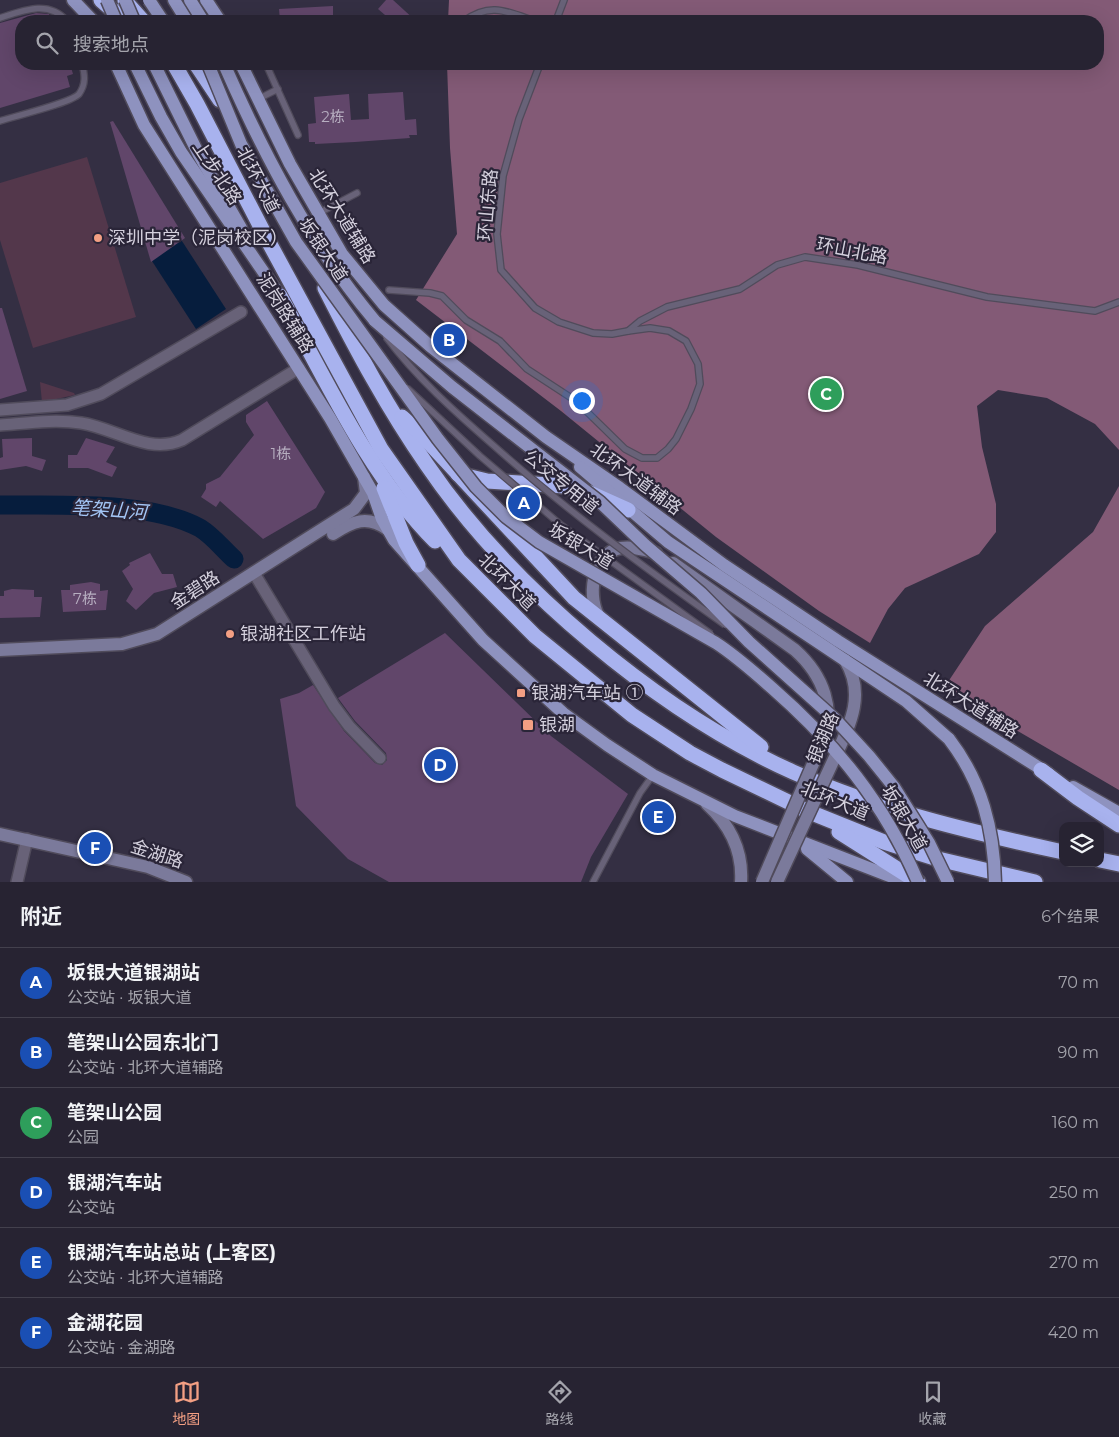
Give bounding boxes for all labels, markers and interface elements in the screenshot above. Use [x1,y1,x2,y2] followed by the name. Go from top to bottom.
[15,15,1104,70] search box
[33,29,61,57] icon: search
[73,33,149,56] text: 搜索地点
[321,107,345,126] house number: 2栋
[188,137,246,209] street label: 上步北路
[232,143,284,217] street label: 北环大道
[304,164,380,268] street label: 北环大道辅路
[474,168,502,242] street label: 环山东路
[294,214,352,286] street label: 坂银大道
[108,227,288,249] place label: 深圳中学（泥岗校区）
[92,232,104,244] marker: 深圳中学（泥岗校区）
[815,233,889,269] street label: 环山北路
[252,269,318,357] street label: 泥岗路辅路
[433,321,465,359] pin: B
[810,375,842,413] pin: C
[569,388,595,414] your location
[586,438,686,520] street label: 北环大道辅路
[271,444,291,463] house number: 1栋
[519,445,603,519] street label: 公交专用道
[508,484,540,522] pin: A
[70,496,152,524] water label: 笔架山河
[544,518,618,574] street label: 坂银大道
[474,549,540,615] street label: 北环大道
[166,566,224,614] street label: 金碧路
[73,589,97,608] house number: 7栋
[240,623,366,645] place label: 银湖社区工作站
[224,628,236,640] marker: 银湖社区工作站
[919,667,1023,743] street label: 北环大道辅路
[531,682,644,704] place label: 银湖汽车站 ①
[515,687,527,699] marker: 银湖汽车站 ①
[802,709,844,767] street label: 银湖路
[539,714,575,736] place label: 银湖
[521,718,535,732] marker: 银湖
[424,746,456,784] pin: D
[798,777,872,825] street label: 北环大道
[876,781,932,855] street label: 坂银大道
[642,798,674,836] pin: E
[1059,822,1104,867] map controls
[1059,822,1104,867] button: layers
[79,829,111,867] pin: F
[128,835,186,873] street label: 金湖路
[20,904,62,929] text: 附近
[1041,907,1099,926] text: 6个结果
[67,961,200,984] text: 坂银大道银湖站
[30,973,42,992] text: A
[1058,973,1099,992] text: 70 m
[67,988,191,1007] text: 公交站 · 坂银大道
[67,1031,219,1054] text: 笔架山公园东北门
[30,1043,42,1062] text: B
[1057,1043,1099,1062] text: 90 m
[67,1058,223,1077] text: 公交站 · 北环大道辅路
[67,1101,162,1124] text: 笔架山公园
[30,1113,42,1132] text: C
[1052,1113,1099,1132] text: 160 m
[67,1128,99,1147] text: 公园
[67,1171,162,1194] text: 银湖汽车站
[29,1183,43,1202] text: D
[1049,1183,1099,1202] text: 250 m
[67,1198,115,1217] text: 公交站
[67,1241,276,1264] text: 银湖汽车站总站 (上客区)
[31,1253,41,1272] text: E
[1049,1253,1099,1272] text: 270 m
[67,1268,223,1287] text: 公交站 · 北环大道辅路
[67,1311,143,1334] text: 金湖花园
[31,1323,41,1342] text: F
[1048,1323,1099,1342] text: 420 m
[67,1338,175,1357] text: 公交站 · 金湖路
[173,1378,201,1428] tab: 地图
[546,1378,574,1428] tab: 路线
[919,1378,947,1428] tab: 收藏

